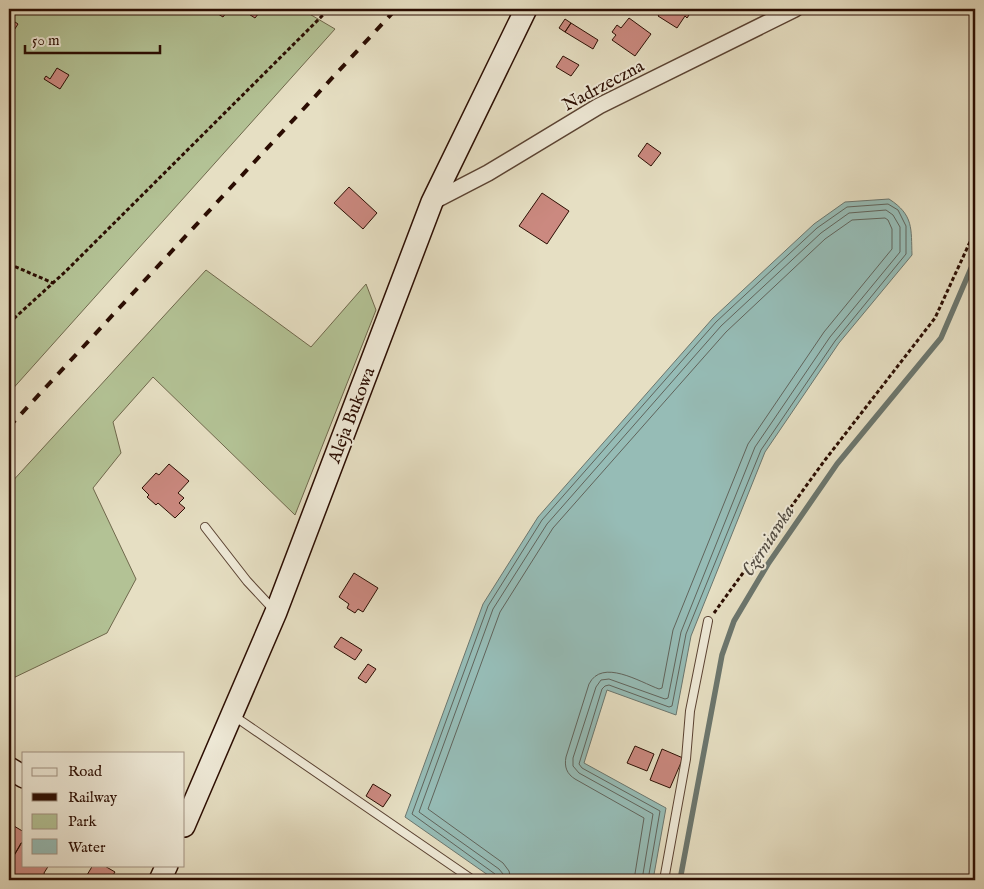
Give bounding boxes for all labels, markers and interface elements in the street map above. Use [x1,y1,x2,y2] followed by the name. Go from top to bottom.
[25,22,160,54] scale bar
[32,31,60,50] text: 50 m
[559,55,649,117] street label: Nadrzeczna
[323,364,381,468] street label: Aleja Bukowa
[737,501,801,581] water label: Czerniawka
[22,752,185,866] legend
[68,762,103,781] text: Road
[68,788,118,807] text: Railway
[68,812,98,831] text: Park
[68,838,106,857] text: Water

